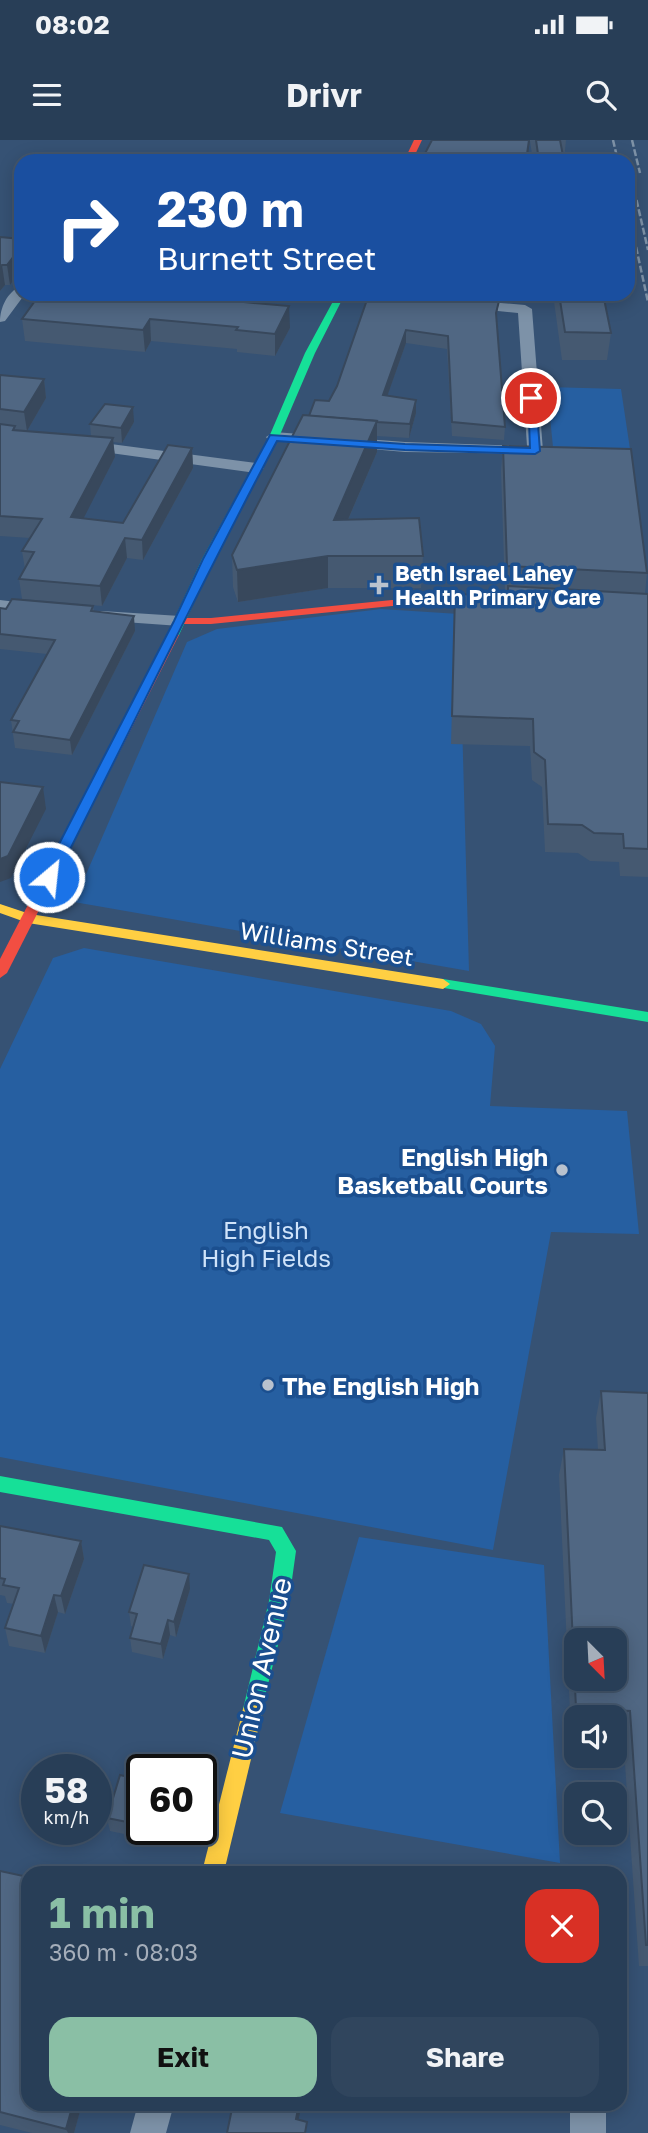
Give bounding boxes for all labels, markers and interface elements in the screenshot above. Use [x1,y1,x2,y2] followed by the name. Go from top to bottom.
[35,9,110,40] text: 08:02
[28,76,66,114] icon: menu
[286,76,362,114] text: Drivr
[582,76,620,114] icon: search
[157,179,304,238] text: 230 m
[42,182,133,273] icon: right
[157,239,377,277] text: Burnett Street
[501,368,561,428] pin
[512,379,550,417] icon: arrive
[395,560,601,610] place label: Beth Israel Lahey Health Primary Care
[369,575,389,595] marker: Beth Israel Lahey Health Primary Care
[12,840,86,914] position arrow
[238,915,416,971] street label: Williams Street
[337,1142,548,1199] place label: English High Basketball Courts
[554,1162,570,1178] marker: English High Basketball Courts
[201,1215,331,1272] park label: English High Fields
[282,1371,479,1400] place label: The English High
[260,1377,276,1393] marker: The English High
[224,1574,298,1762] street label: Union Avenue
[564,1628,626,1690] north arrow
[564,1628,627,1845] map controls
[564,1705,627,1768] button: sound
[126,1754,217,1845] speed limit sign: 60
[45,1769,88,1811] text: 58
[564,1782,627,1845] button: search
[44,1806,89,1828] text: km/h
[49,1887,155,1937] text: 1 min
[525,1889,599,1963] button: close
[49,1938,198,1966] text: 360 m · 08:03
[49,2017,317,2097] button: Exit
[331,2017,599,2097] button: Share

